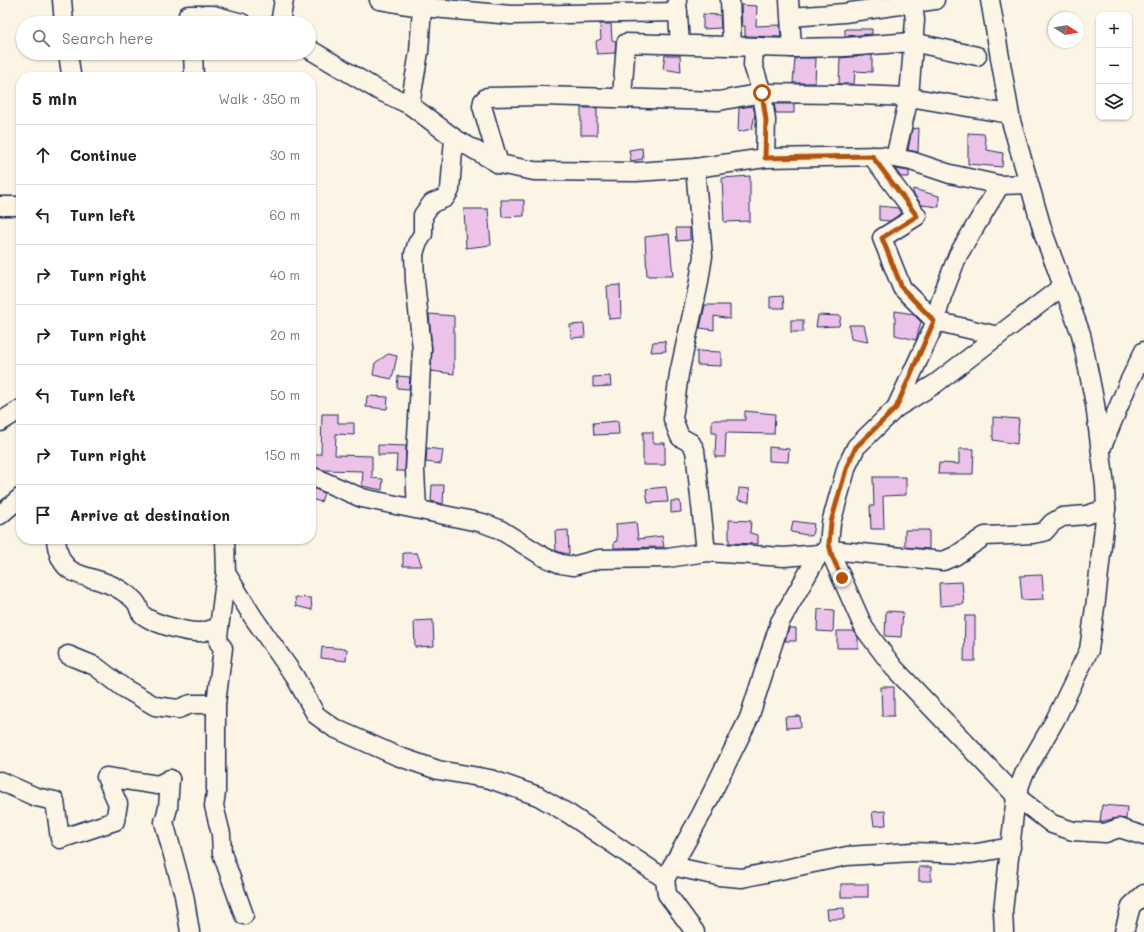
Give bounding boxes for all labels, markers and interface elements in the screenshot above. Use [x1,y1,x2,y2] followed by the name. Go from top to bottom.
[1048,12,1084,48] north arrow
[1096,12,1132,120] map controls
[1096,12,1132,48] button: +
[16,16,316,60] search box
[30,27,52,49] icon: search
[62,28,153,48] text: Search here
[1096,48,1132,84] button: −
[753,84,771,102] route start
[1096,84,1132,120] button: layers
[32,87,77,109] text: 5 min
[219,90,300,107] text: Walk · 350 m
[32,144,54,166] icon: ahead
[70,145,137,165] text: Continue
[270,146,300,163] text: 30 m
[32,204,54,226] icon: left
[70,205,135,225] text: Turn left
[270,206,300,223] text: 60 m
[32,264,54,286] icon: right
[70,265,147,285] text: Turn right
[270,266,300,283] text: 40 m
[32,324,54,346] icon: right
[70,325,147,345] text: Turn right
[270,326,300,343] text: 20 m
[32,384,54,406] icon: left
[70,385,135,405] text: Turn left
[270,386,300,403] text: 50 m
[32,444,54,466] icon: right
[70,445,147,465] text: Turn right
[264,446,300,463] text: 150 m
[32,504,54,526] icon: arrive
[70,505,230,525] text: Arrive at destination
[833,569,851,587] route end

